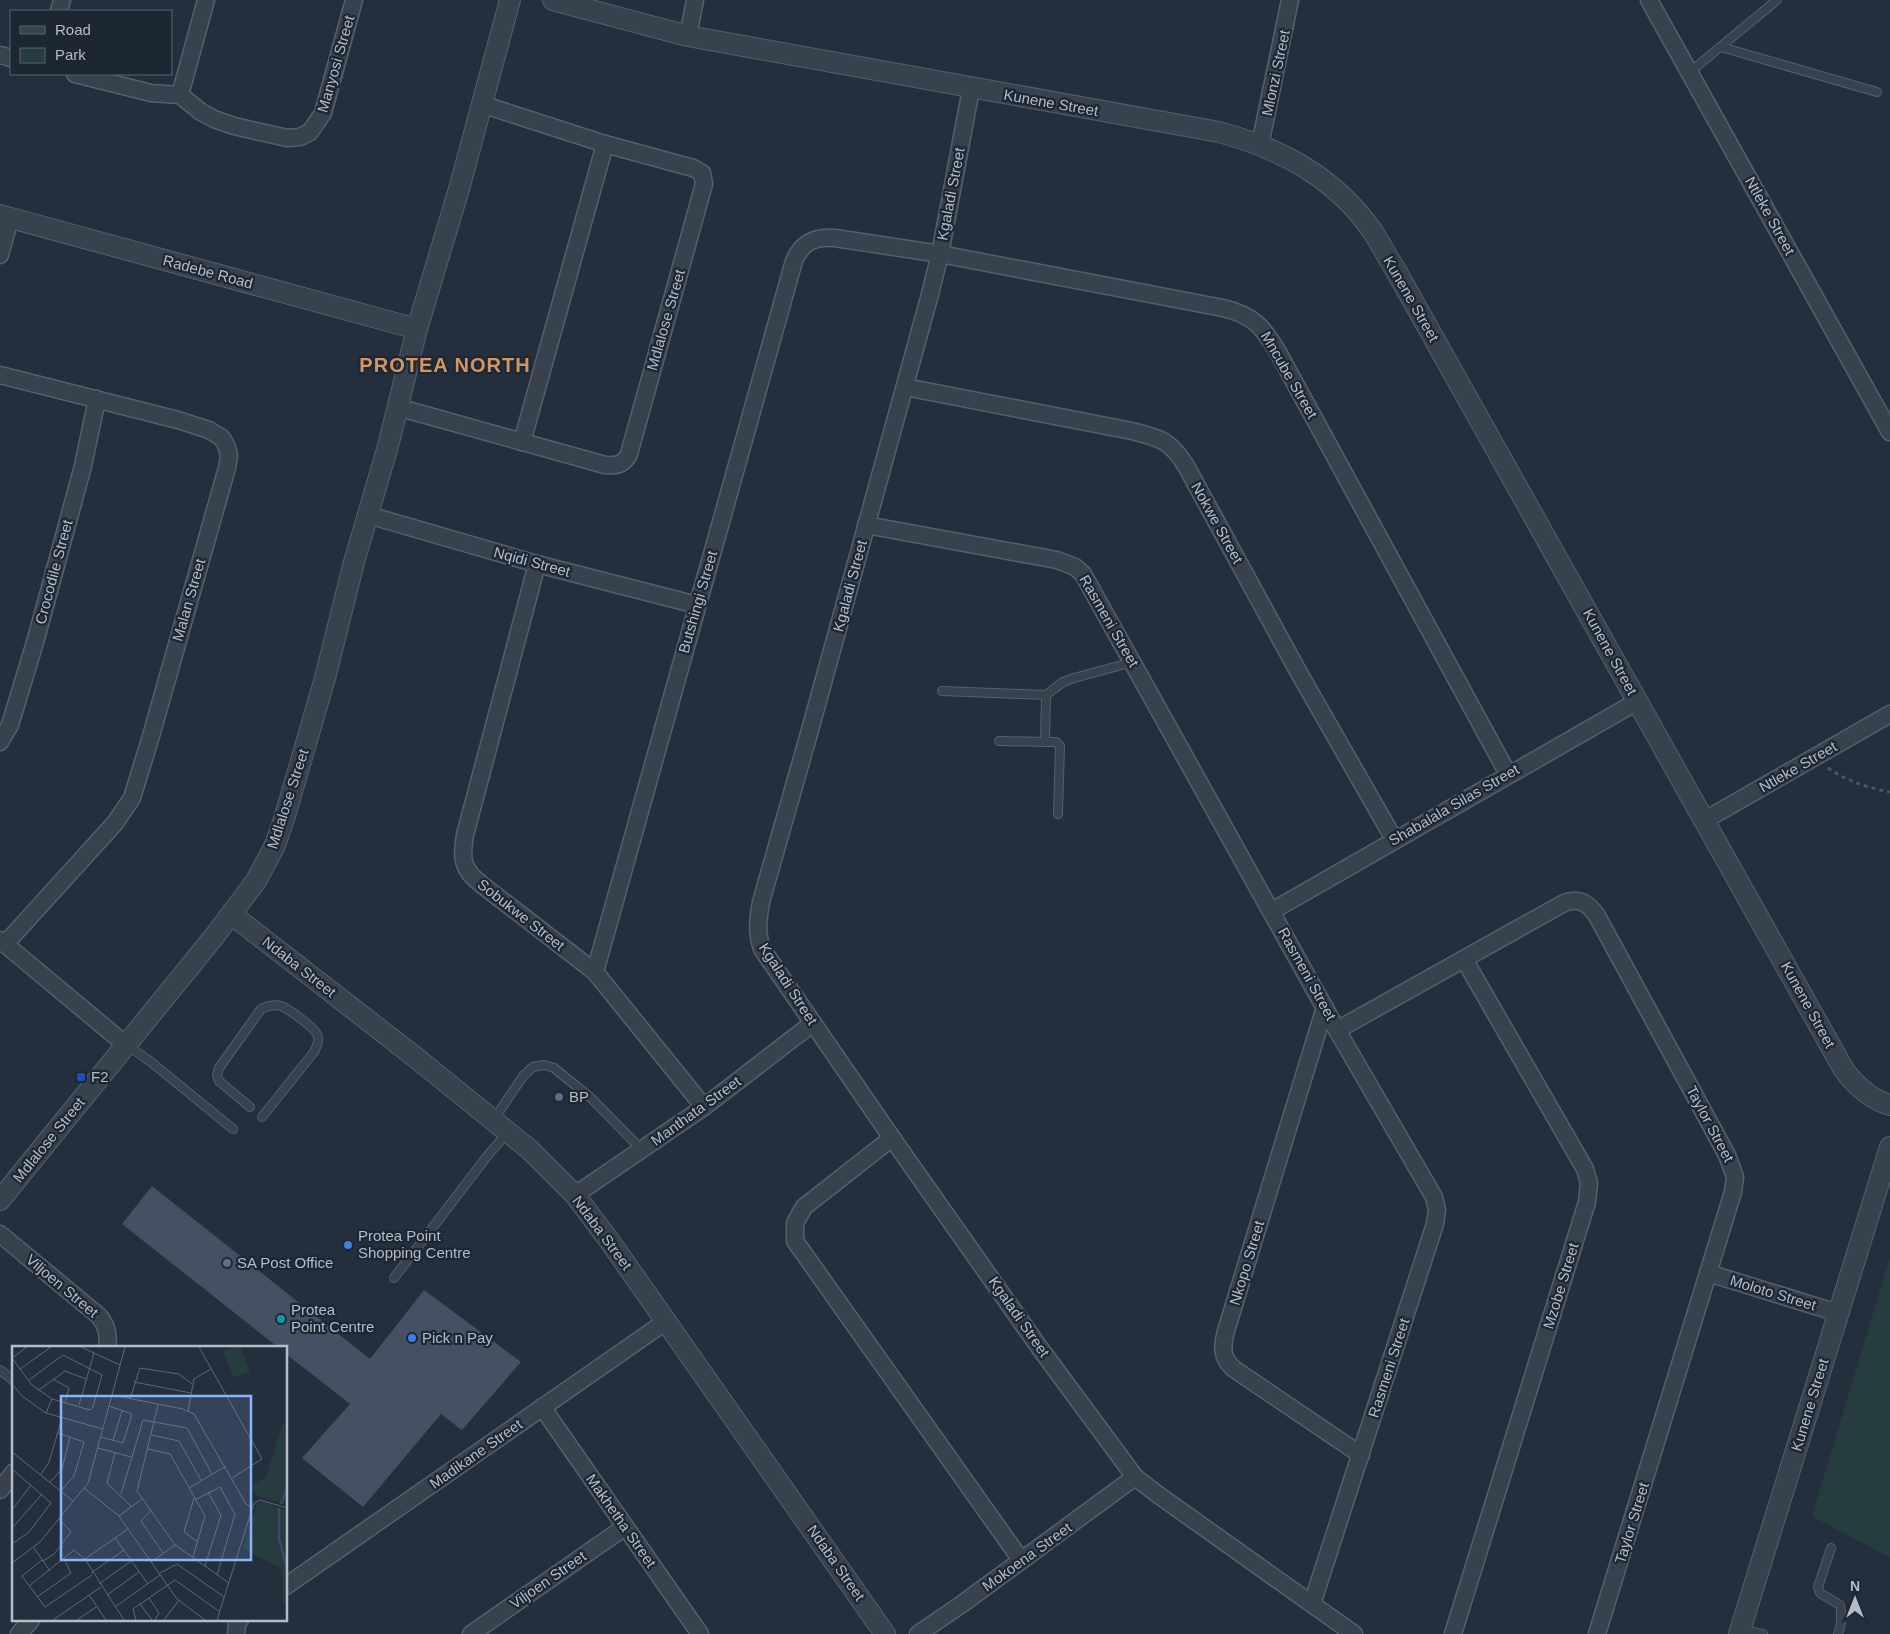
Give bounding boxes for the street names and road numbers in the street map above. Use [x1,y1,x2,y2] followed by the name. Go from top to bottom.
[314,13,358,114] street label: Manyosi Street
[1258,28,1293,117] street label: Mlonzi Street
[1002,86,1101,119] street label: Kunene Street
[933,145,968,242] street label: Kgaladi Street
[1742,174,1799,259] street label: Ntleke Street
[161,251,255,292] street label: Radebe Road
[1380,253,1443,345] street label: Kunene Street
[643,267,688,372] street label: Mdlalose Street
[1258,328,1322,422] street label: Mncube Street
[1188,479,1247,567] street label: Nokwe Street
[31,517,76,626] street label: Crocodile Street
[829,537,870,634] street label: Kgaladi Street
[492,543,573,580] street label: Nqidi Street
[675,548,721,655] street label: Butshingi Street
[169,556,209,643] street label: Malan Street
[1076,572,1143,670] street label: Rasmeni Street
[1580,606,1642,699] street label: Kunene Street
[1756,737,1840,796] street label: Ntleke Street
[263,746,312,851] street label: Mdlalose Street
[1386,760,1523,849] street label: Shabalala Silas Street
[474,875,569,954] street label: Sobukwe Street
[1275,924,1340,1024] street label: Rasmeni Street
[259,933,340,1001] street label: Ndaba Street
[756,940,822,1029] street label: Kgaladi Street
[1778,959,1840,1052] street label: Kunene Street
[648,1072,745,1149] street label: Manthata Street
[1683,1083,1738,1166] street label: Taylor Street
[9,1093,89,1186] street label: Mdlalose Street
[569,1192,636,1274] street label: Ndaba Street
[1226,1218,1268,1307] street label: Nkopo Street
[1539,1240,1582,1331] street label: Mzobe Street
[23,1251,102,1321] street label: Viljoen Street
[1728,1271,1819,1314] street label: Moloto Street
[985,1273,1054,1361] street label: Kgaladi Street
[1364,1315,1413,1420] street label: Rasmeni Street
[1787,1356,1832,1453] street label: Kunene Street
[426,1415,526,1492] street label: Madikane Street
[583,1471,660,1571] street label: Makhetha Street
[1611,1479,1652,1566] street label: Taylor Street
[979,1518,1075,1595] street label: Mokoena Street
[804,1522,869,1604] street label: Ndaba Street
[506,1547,590,1612] street label: Viljoen Street

